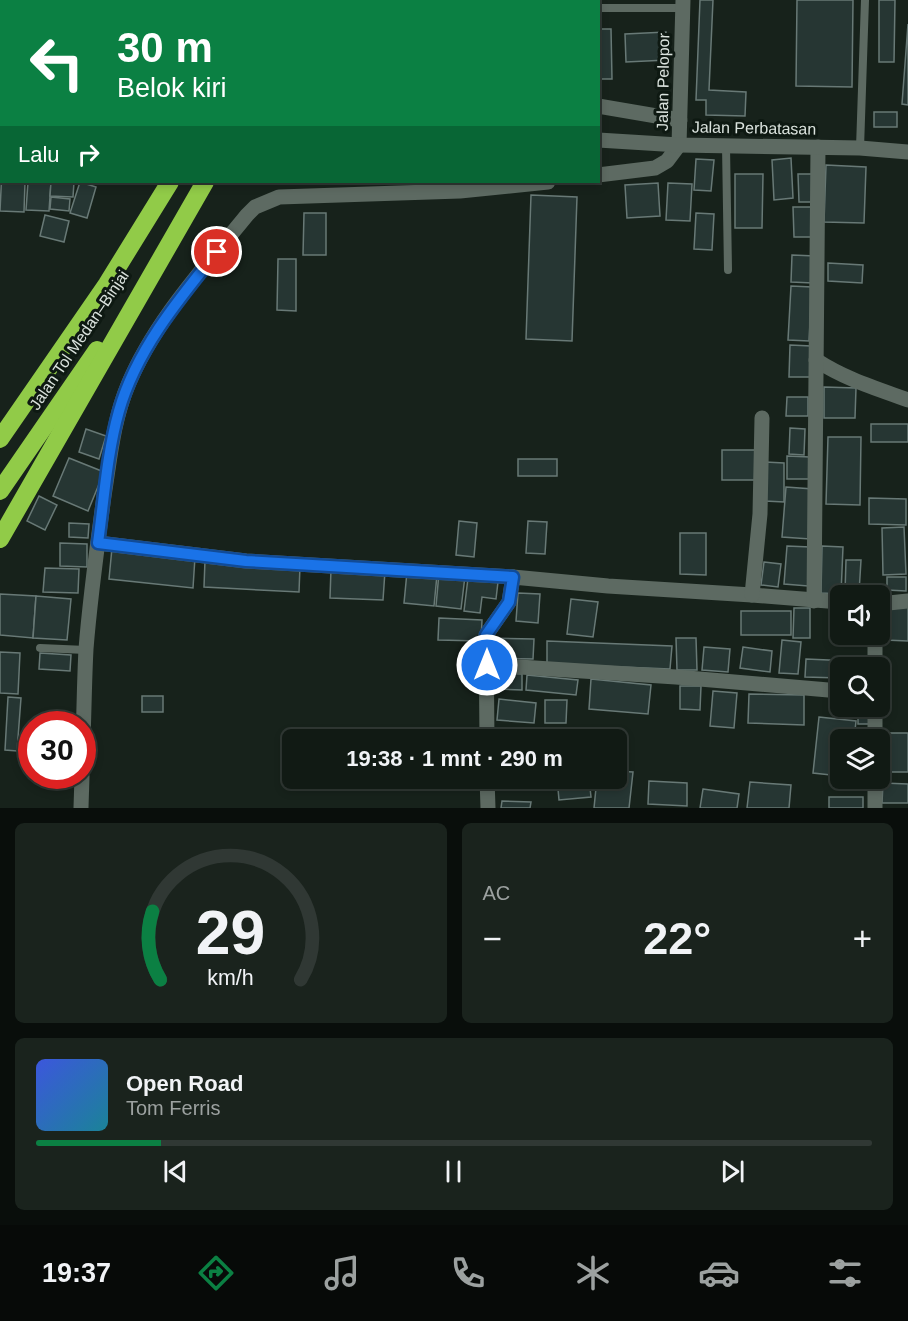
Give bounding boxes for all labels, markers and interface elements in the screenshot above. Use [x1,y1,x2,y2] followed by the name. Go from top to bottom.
[18,24,96,102] icon: left
[117,24,213,71] text: 30 m
[654,32,672,131] street label: Jalan Pelopor
[117,73,227,103] text: Belok kiri
[692,118,816,138] street label: Jalan Perbatasan
[72,138,105,171] icon: right
[18,142,60,167] text: Lalu
[191,226,242,277] pin
[200,235,233,268] icon: arrive
[26,267,132,413] street label: Jalan Tol Medan–Binjai
[830,585,890,789] map controls
[830,585,890,645] button: sound
[455,633,519,697] position arrow
[830,657,890,717] button: search
[18,711,96,789] speed limit sign: 30
[830,729,890,789] button: layers
[346,746,563,771] text: 19:38 · 1 mnt · 290 m
[483,882,510,904] text: AC
[196,898,265,967] text: 29
[643,913,711,964] text: 22°
[483,920,502,957] text: −
[853,920,872,957] text: +
[208,966,254,990] text: km/h
[126,1071,243,1096] text: Open Road
[126,1097,220,1119] text: Tom Ferris
[159,1155,192,1188] icon: previous
[437,1155,470,1188] icon: pause
[716,1155,749,1188] icon: next
[195,1252,237,1294] icon: directions
[321,1252,363,1294] icon: music
[447,1252,489,1294] icon: phone
[572,1252,614,1294] icon: climate
[698,1252,740,1294] icon: car
[824,1252,866,1294] icon: filters
[42,1258,111,1288] text: 19:37

